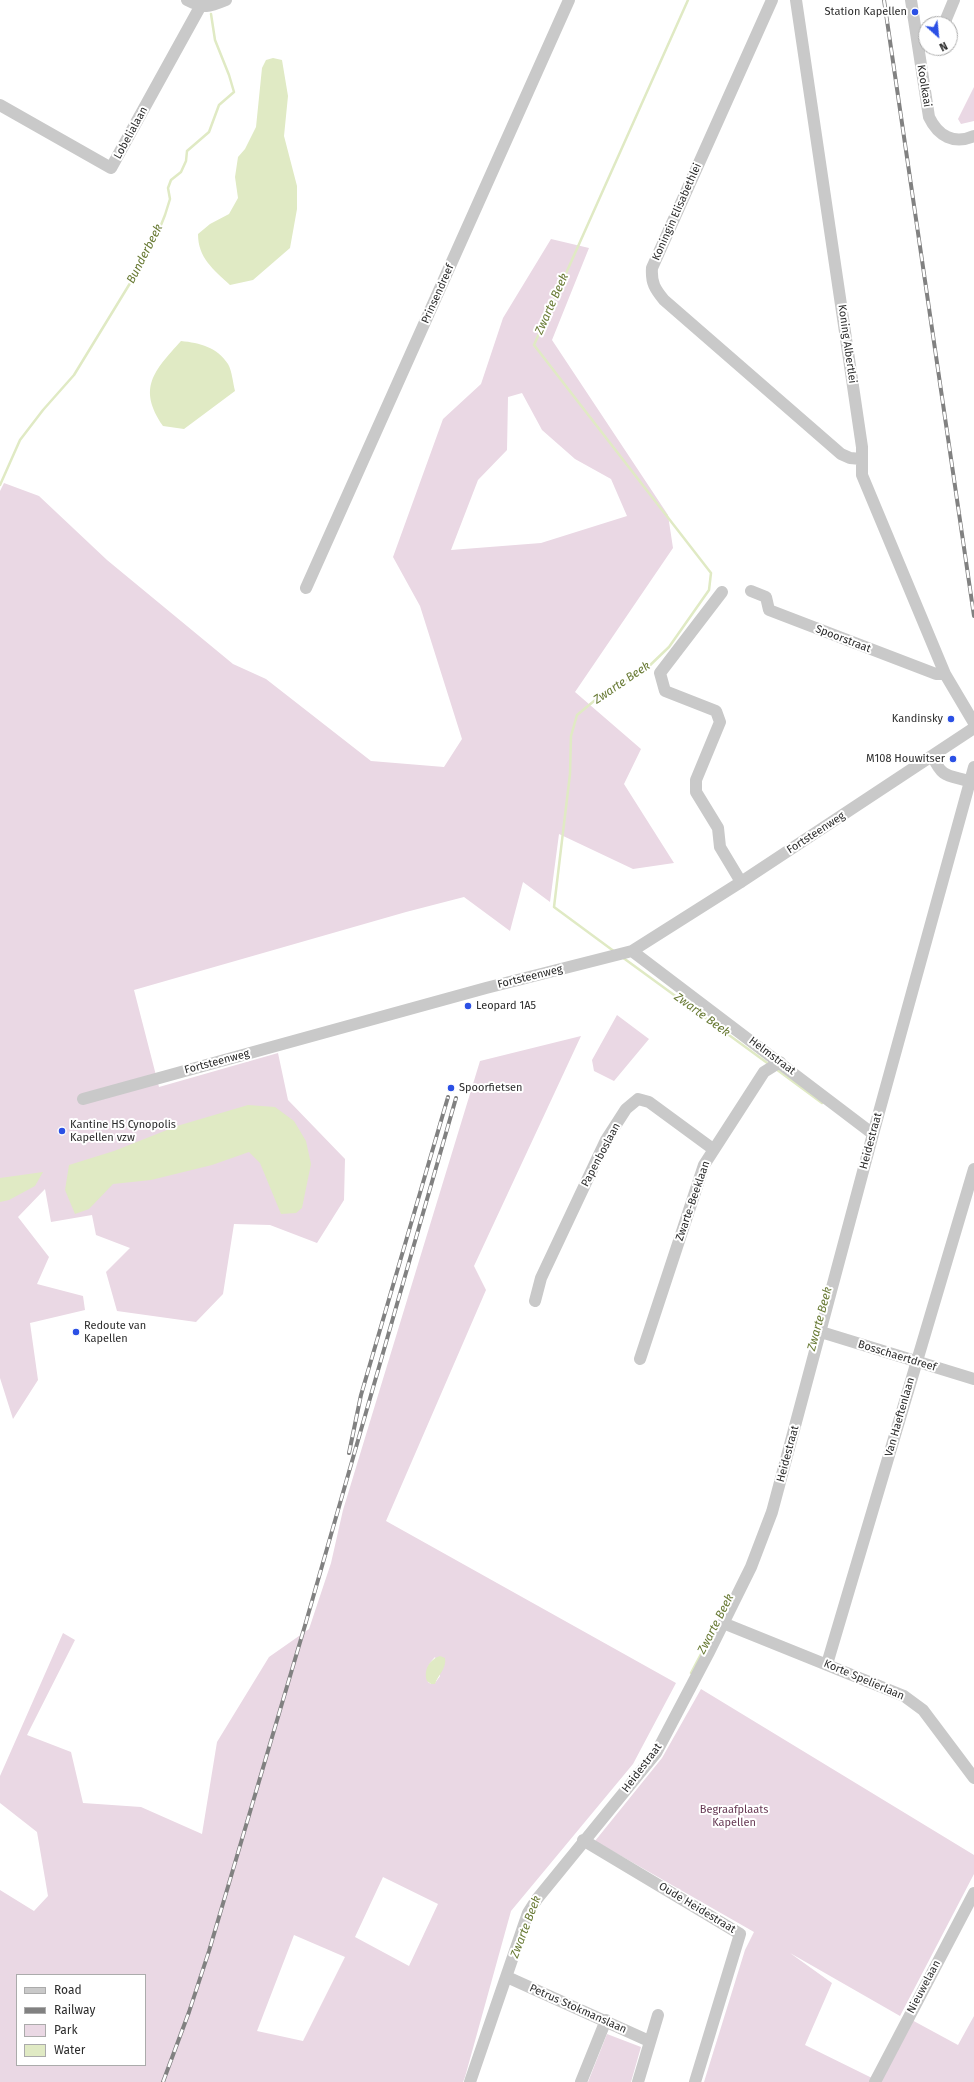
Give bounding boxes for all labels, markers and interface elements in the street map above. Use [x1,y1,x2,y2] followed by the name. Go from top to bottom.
[825,5,907,19] place label: Station Kapellen
[910,7,920,17] marker: Station Kapellen
[918,16,958,56] north arrow
[937,39,949,54] text: N
[914,64,934,108] street label: Koolkaai
[111,104,151,162] street label: Lobelialaan
[650,161,704,263] street label: Koningin Elisabethlei
[124,222,166,286] water label: Bunderbeek
[419,262,457,326] street label: Prinsendreef
[532,271,572,337] water label: Zwarte Beek
[835,304,859,384] street label: Koning Albertlei
[813,622,873,656] street label: Spoorstraat
[591,659,653,707] water label: Zwarte Beek
[892,712,943,726] place label: Kandinsky
[946,714,956,724] marker: Kandinsky
[866,752,945,766] place label: M108 Houwitser
[948,754,958,764] marker: M108 Houwitser
[784,809,848,857] street label: Fortsteenweg
[496,963,564,991] street label: Fortsteenweg
[671,990,733,1040] water label: Zwarte Beek
[476,999,536,1013] place label: Leopard 1A5
[463,1001,473,1011] marker: Leopard 1A5
[746,1034,798,1078] street label: Helmstraat
[183,1047,251,1077] street label: Fortsteenweg
[459,1081,522,1095] place label: Spoorfietsen
[446,1083,456,1093] marker: Spoorfietsen
[857,1111,885,1171] street label: Heidestraat
[70,1118,176,1144] place label: Kantine HS Cynopolis Kapellen vzw
[579,1121,623,1189] street label: Papenboslaan
[57,1126,67,1136] marker: Kantine HS Cynopolis Kapellen vzw
[673,1159,713,1243] street label: Zwarte-Beeklaan
[805,1286,835,1352] water label: Zwarte Beek
[84,1319,146,1345] place label: Redoute van Kapellen
[71,1327,81,1337] marker: Redoute van Kapellen
[856,1338,938,1374] street label: Bosschaertdreef
[882,1376,918,1458] street label: Van Haeftenlaan
[774,1424,802,1484] street label: Heidestraat
[695,1592,737,1656] water label: Zwarte Beek
[822,1657,906,1703] street label: Korte Spelierlaan
[619,1741,665,1795] street label: Heidestraat
[700,1803,768,1829] park label: Begraafplaats Kapellen
[656,1880,738,1936] street label: Oude Heidestraat
[508,1894,544,1960] water label: Zwarte Beek
[904,1958,944,2016] street label: Nieuwelaan
[16,1974,146,2066] legend
[527,1982,629,2036] street label: Petrus Stokmanslaan
[54,1983,82,1997] text: Road
[54,2003,95,2017] text: Railway
[54,2023,78,2037] text: Park
[54,2043,85,2057] text: Water

